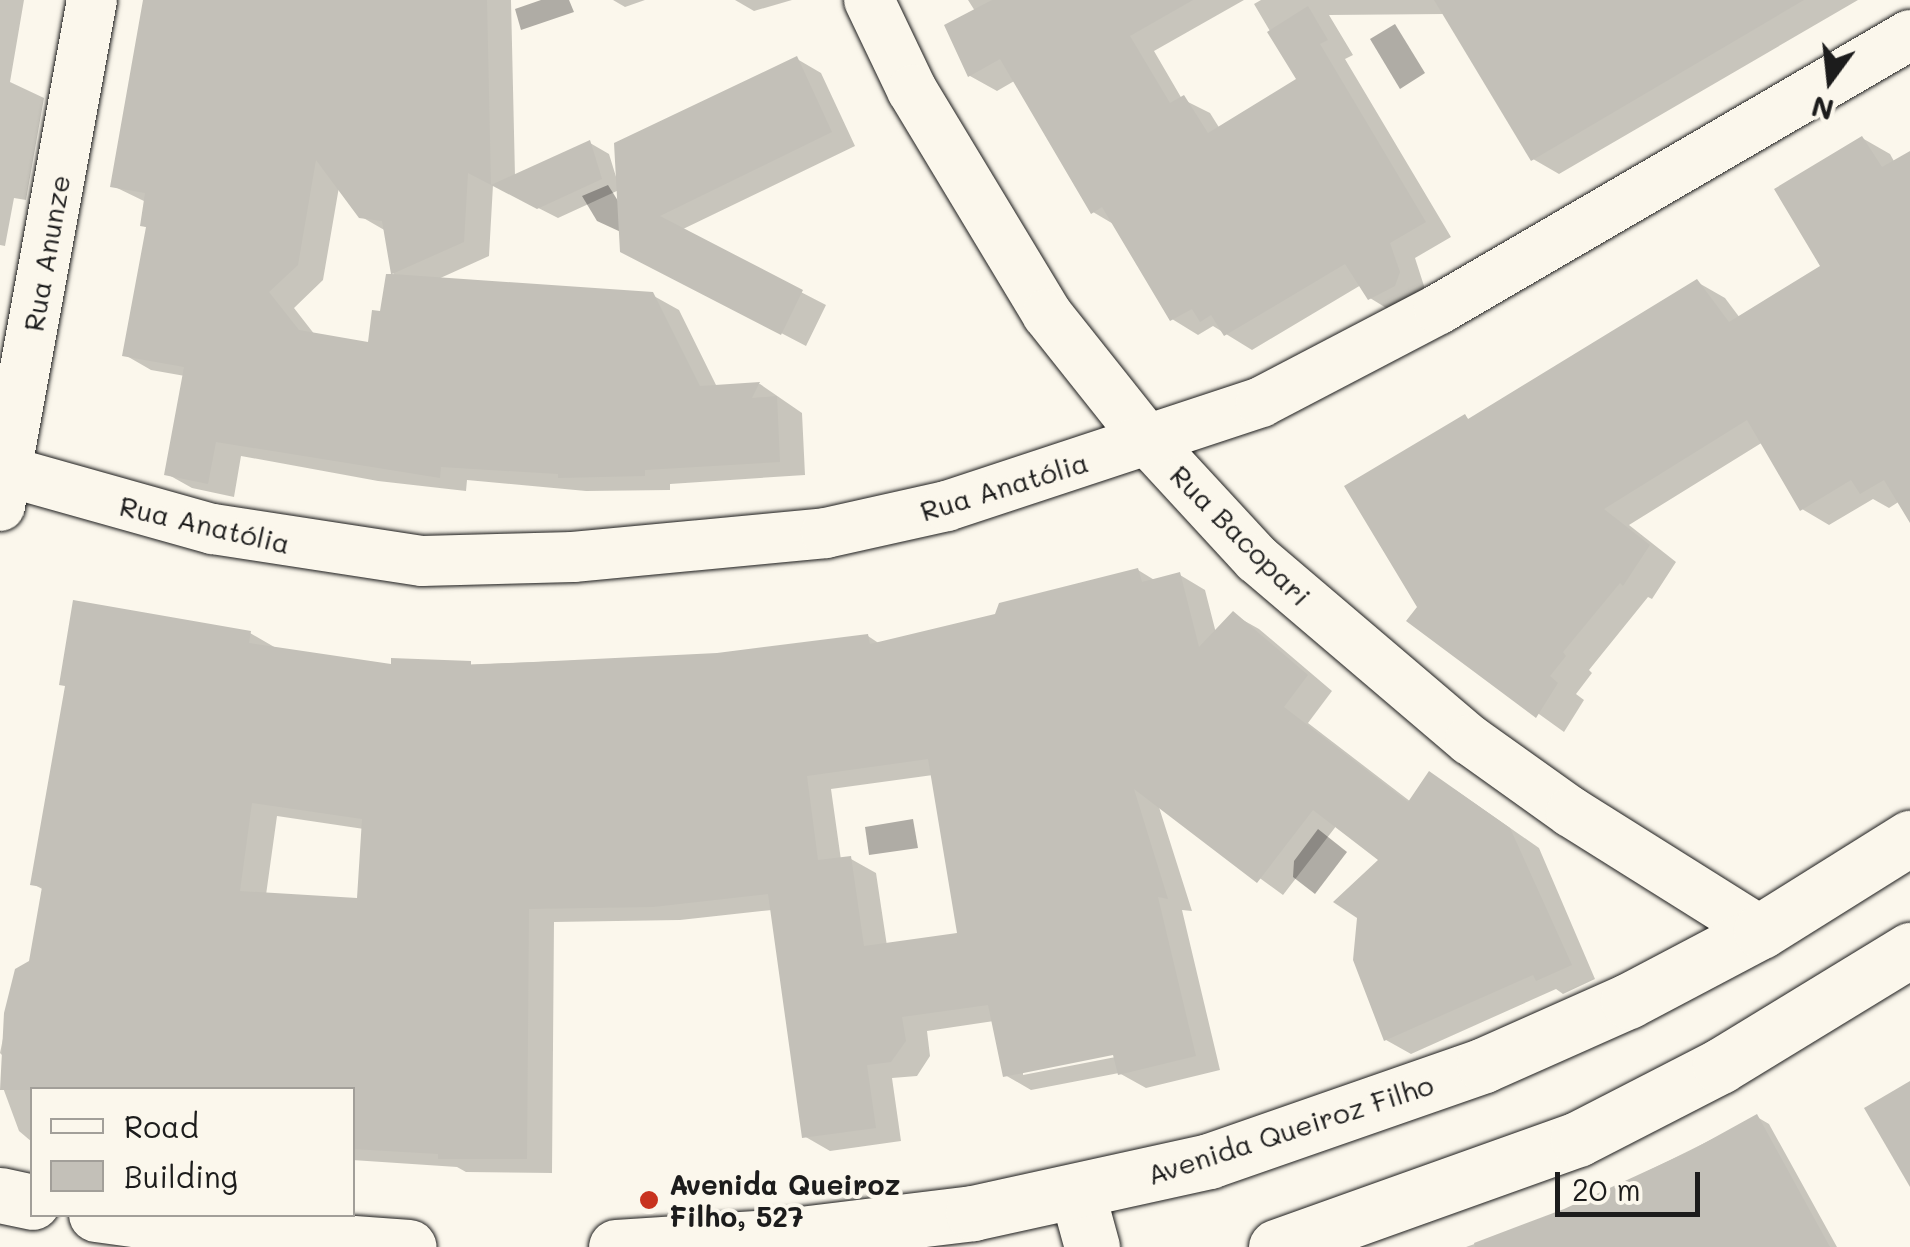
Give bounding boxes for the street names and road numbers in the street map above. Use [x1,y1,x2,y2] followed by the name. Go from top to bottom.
[16,172,76,334] street label: Rua Anunze
[916,445,1092,527] street label: Rua Anatólia
[1164,458,1318,612] street label: Rua Bacopari
[116,488,294,560] street label: Rua Anatólia
[1143,1067,1437,1191] street label: Avenida Queiroz Filho

